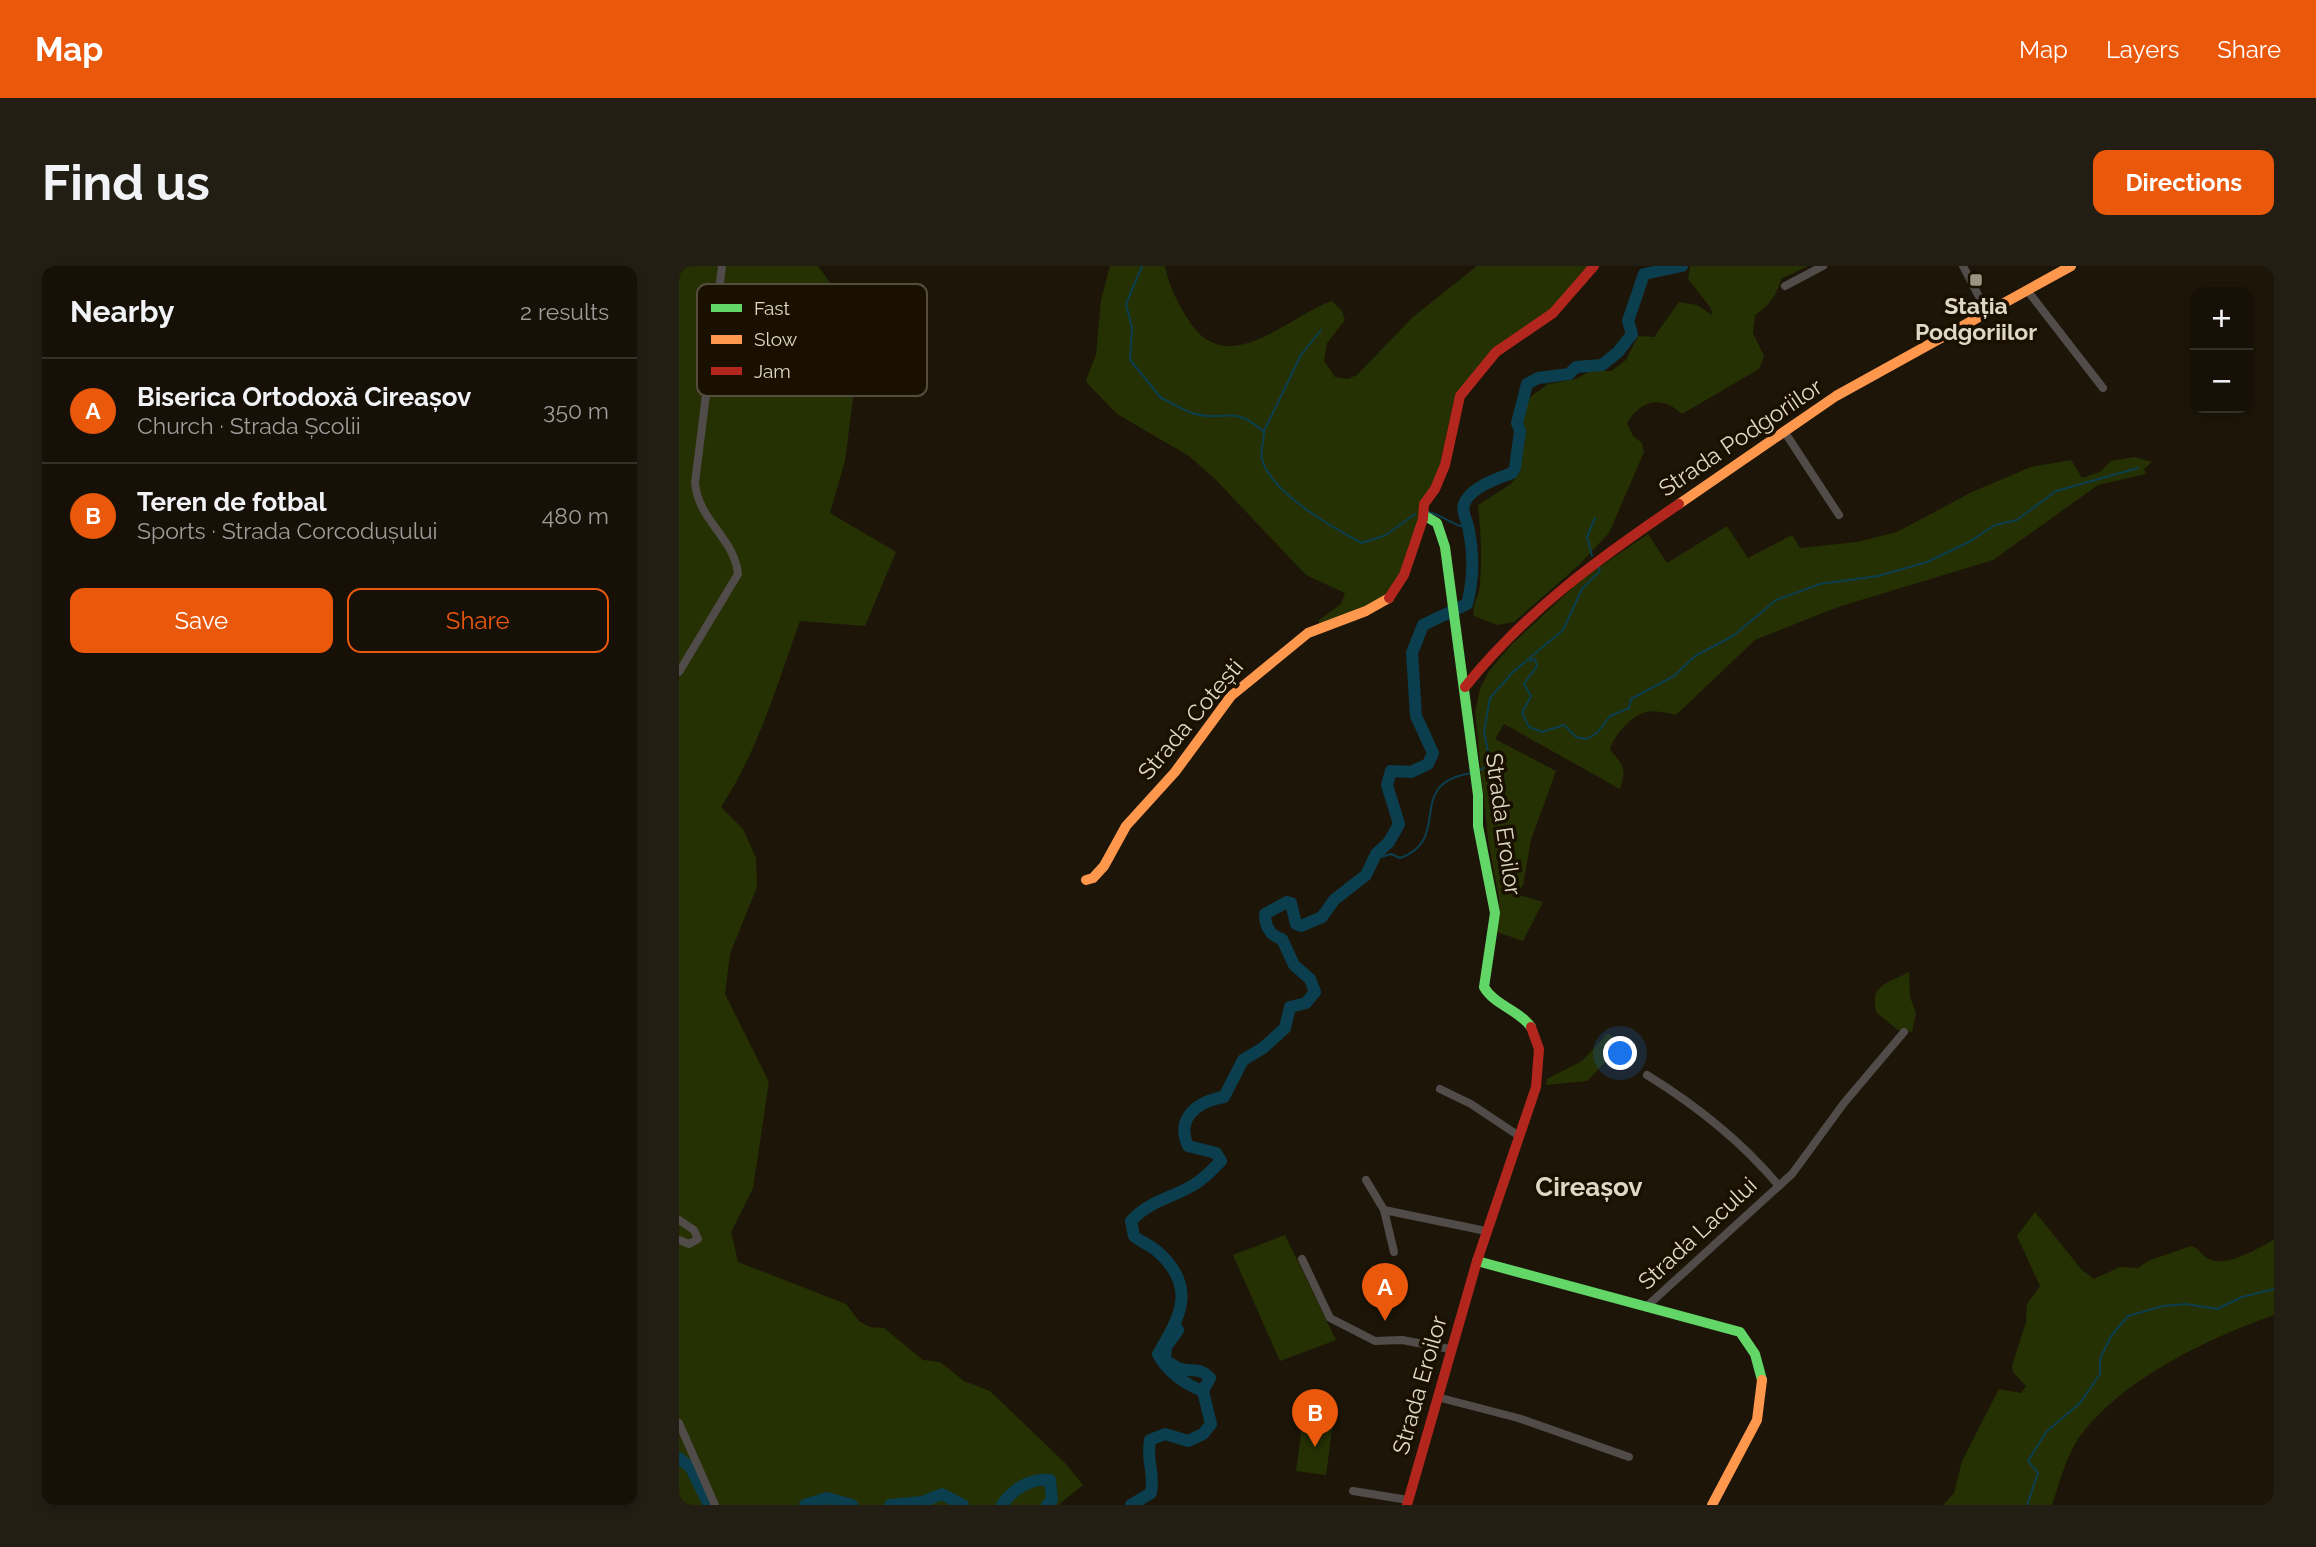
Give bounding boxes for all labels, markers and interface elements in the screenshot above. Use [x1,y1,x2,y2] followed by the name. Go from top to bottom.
[35,30,103,69] text: Map
[2019,35,2068,64] text: Map
[2106,35,2179,64] text: Layers
[2217,35,2281,64] text: Share
[2093,150,2274,215] button: Directions
[42,154,210,211] text: Find us
[1968,272,1984,288] marker: Stația Podgoriilor
[697,284,927,396] legend
[2190,287,2253,413] map controls
[2190,287,2253,350] button: +
[1915,292,2037,345] place label: Stația Podgoriilor
[70,294,174,329] text: Nearby
[754,297,790,319] text: Fast
[520,298,609,325] text: 2 results
[754,328,798,350] text: Slow
[2190,350,2253,413] button: −
[754,360,791,382] text: Jam
[1653,372,1827,502] street label: Strada Podgoriilor
[137,382,471,412] text: Biserica Ortodoxă Cireașov
[85,397,101,424] text: A
[543,397,609,424] text: 350 m
[137,412,361,439] text: Church · Strada Școlii
[137,487,327,517] text: Teren de fotbal
[85,502,101,529] text: B
[542,502,609,529] text: 480 m
[137,517,438,544] text: Sports · Strada Corcodușului
[70,588,333,653] button: Save
[347,588,609,653] button: Share
[1132,653,1248,785] street label: Strada Cotești
[1481,751,1527,897] street label: Strada Eroilor
[1603,1036,1637,1070] your location
[1632,1171,1762,1295] street label: Strada Lacului
[1535,1172,1643,1202] district label: Cireașov
[1362,1263,1408,1321] pin: A
[1386,1313,1452,1457] street label: Strada Eroilor
[1292,1389,1338,1447] pin: B

